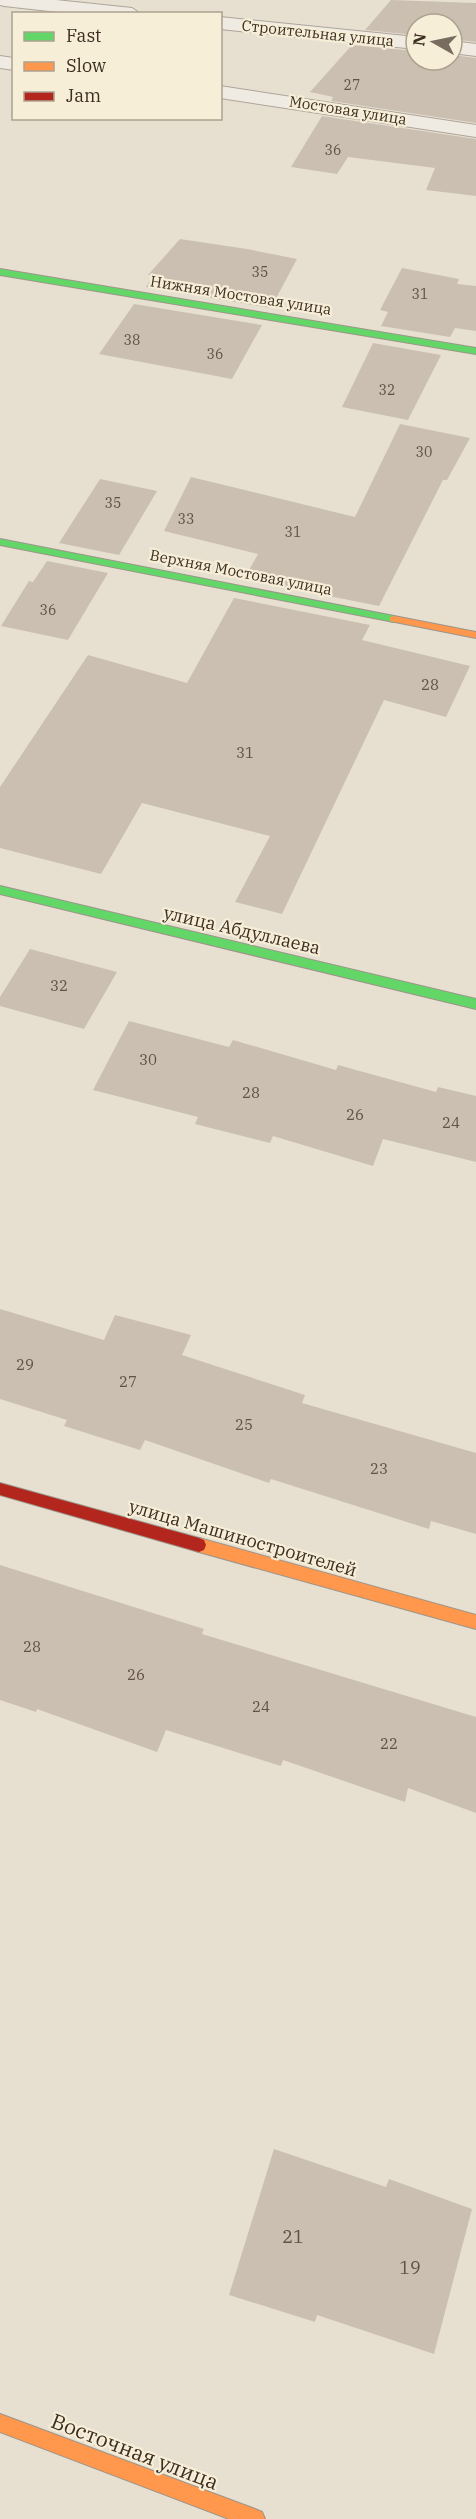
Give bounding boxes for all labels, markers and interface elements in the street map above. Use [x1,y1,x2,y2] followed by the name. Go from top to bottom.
[12,12,222,120] legend
[404,12,464,72] north arrow
[241,16,395,50] street label: Строительная улица
[66,24,101,47] text: Fast
[408,32,430,47] text: N
[66,54,106,77] text: Slow
[344,76,360,94] house number: 27
[66,84,101,107] text: Jam
[288,91,408,129] street label: Мостовая улица
[325,141,341,159] house number: 36
[252,263,268,281] house number: 35
[149,271,333,319] street label: Нижняя Мостовая улица
[412,285,428,303] house number: 31
[124,331,140,349] house number: 38
[207,345,223,363] house number: 36
[379,381,395,399] house number: 32
[416,443,432,461] house number: 30
[105,494,121,512] house number: 35
[178,510,194,528] house number: 33
[285,523,301,541] house number: 31
[148,545,334,599] street label: Верхняя Мостовая улица
[40,601,56,619] house number: 36
[421,675,439,694] house number: 28
[236,743,254,762] house number: 31
[161,901,323,959] street label: улица Абдуллаева
[50,976,68,995] house number: 32
[139,1050,157,1069] house number: 30
[242,1083,260,1102] house number: 28
[346,1105,364,1124] house number: 26
[442,1113,460,1132] house number: 24
[16,1355,34,1374] house number: 29
[119,1372,137,1391] house number: 27
[235,1415,253,1434] house number: 25
[370,1459,388,1478] house number: 23
[126,1494,360,1582] street label: улица Машиностроителей
[23,1637,41,1656] house number: 28
[127,1665,145,1684] house number: 26
[252,1697,270,1716] house number: 24
[380,1734,398,1753] house number: 22
[282,2225,304,2248] house number: 21
[399,2256,421,2279] house number: 19
[47,2406,223,2496] street label: Восточная улица

